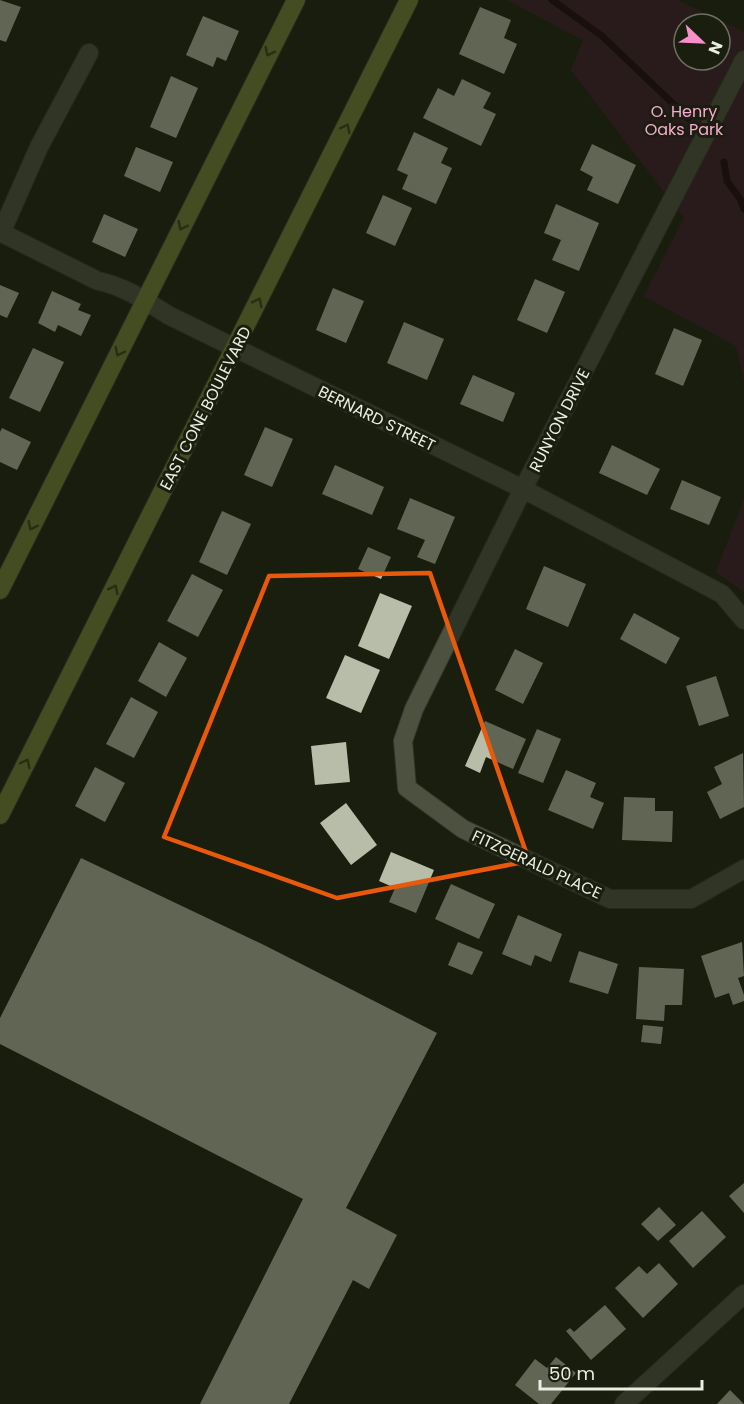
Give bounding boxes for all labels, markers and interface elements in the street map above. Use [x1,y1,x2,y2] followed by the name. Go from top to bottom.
[672,12,732,72] north arrow
[702,38,728,58] text: N
[265,46,277,57] one-way arrow
[645,100,724,141] park label: O. Henry Oaks Park
[338,123,350,134] one-way arrow
[177,220,189,231] one-way arrow
[251,298,263,309] one-way arrow
[154,322,257,494] street label: EAST CONE BOULEVARD
[114,346,126,357] one-way arrow
[523,365,595,476] street label: RUNYON DRIVE
[314,380,440,457] street label: BERNARD STREET
[27,520,39,531] one-way arrow
[107,585,118,595] one-way arrow
[19,758,31,769] one-way arrow
[468,824,605,905] street label: FITZGERALD PLACE
[540,1353,702,1391] scale bar
[549,1361,595,1386] text: 50 m

